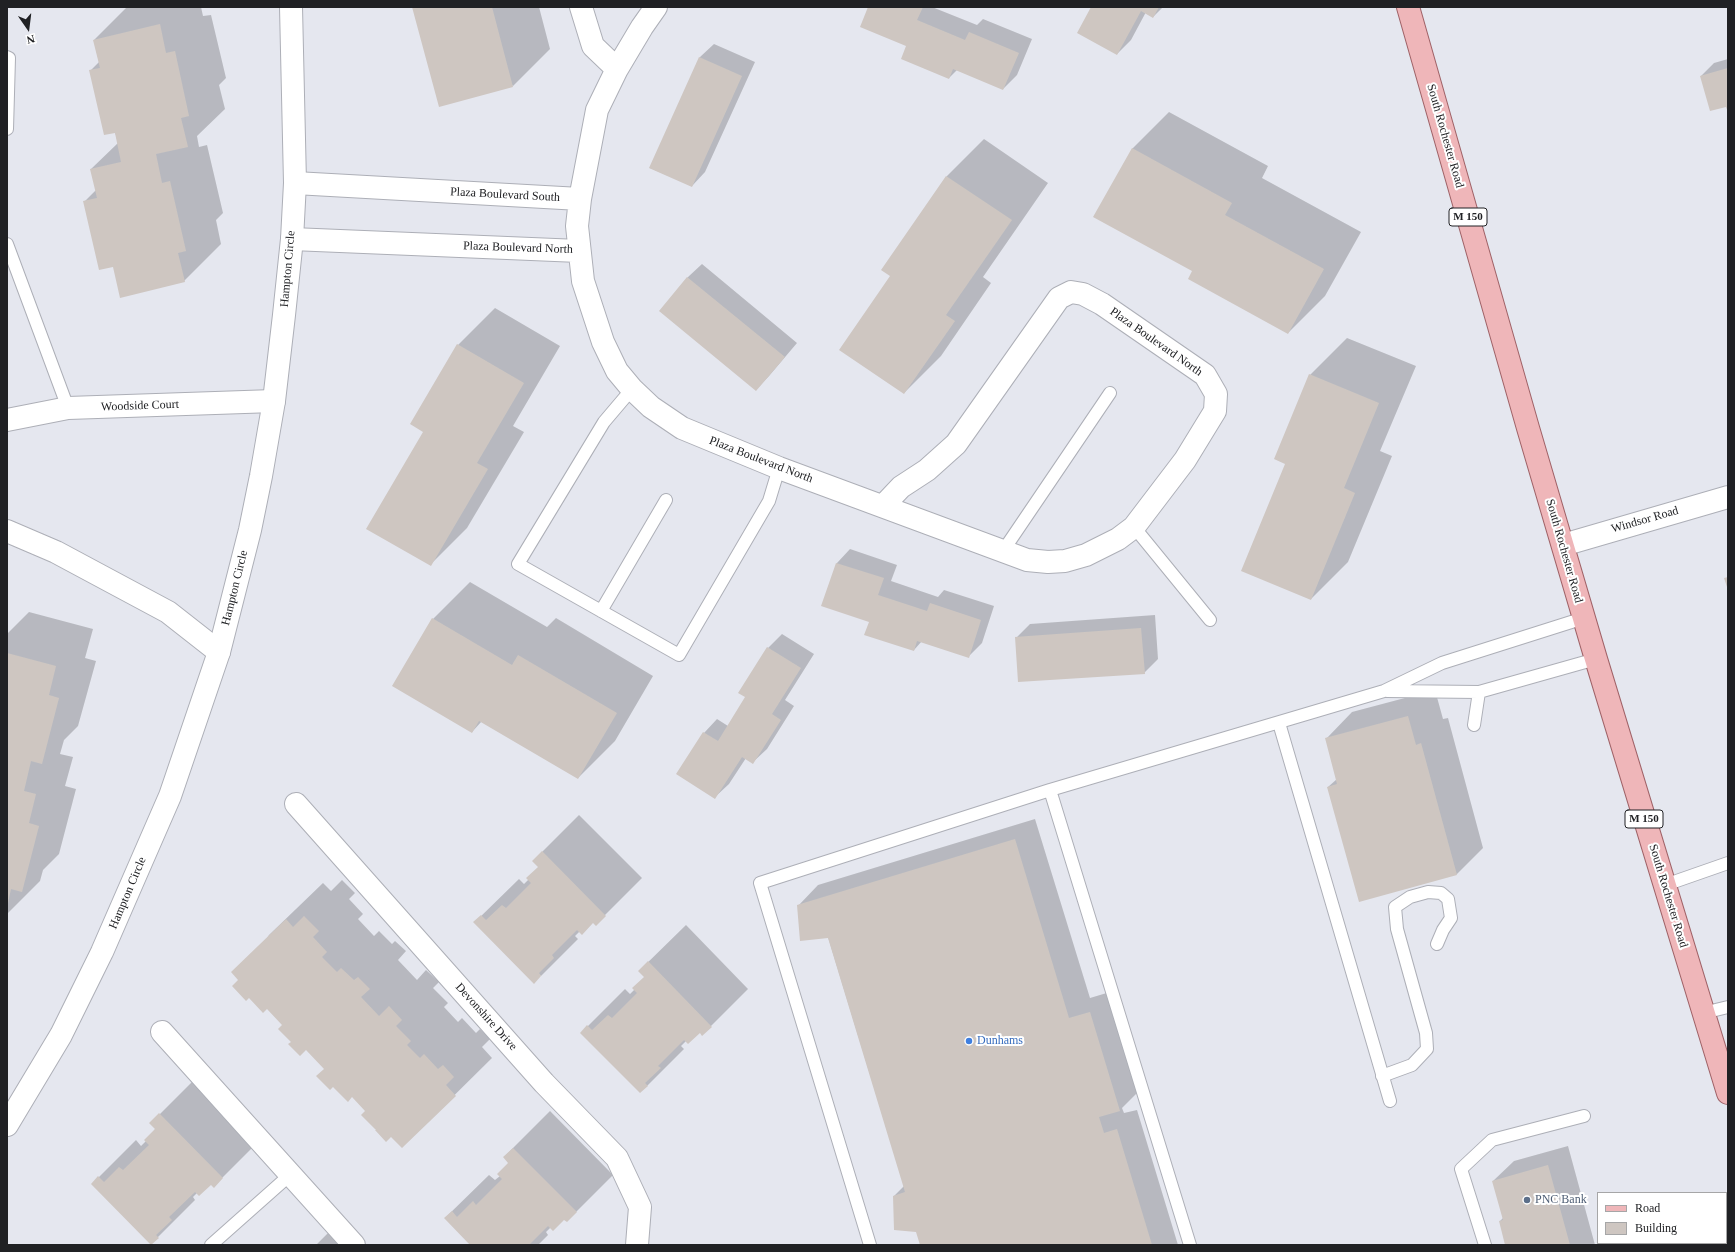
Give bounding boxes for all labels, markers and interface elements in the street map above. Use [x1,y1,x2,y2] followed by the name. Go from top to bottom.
[8,8,48,48] north arrow
[26,33,36,46] text: N
[1423,82,1467,190] street label: South Rochester Road
[450,185,560,205] street label: Plaza Boulevard South
[1449,208,1487,226] road number: M 150
[277,230,299,308] street label: Hampton Circle
[463,239,573,257] street label: Plaza Boulevard North
[1107,305,1205,379] street label: Plaza Boulevard North
[101,397,179,415] street label: Woodside Court
[707,434,815,486] street label: Plaza Boulevard North
[1542,497,1586,605] street label: South Rochester Road
[1610,504,1680,536] street label: Windsor Road
[219,549,251,627] street label: Hampton Circle
[1625,810,1663,828] road number: M 150
[1645,843,1691,949] street label: South Rochester Road
[106,855,150,931] street label: Hampton Circle
[452,980,520,1054] street label: Devonshire Drive
[977,1034,1023,1048] place label: Dunhams
[964,1036,974,1046] marker: Dunhams
[1597,1192,1727,1244] legend
[1535,1193,1587,1207] place label: PNC Bank
[1522,1195,1532,1205] marker: PNC Bank
[1635,1201,1660,1215] text: Road
[1635,1221,1677,1235] text: Building

